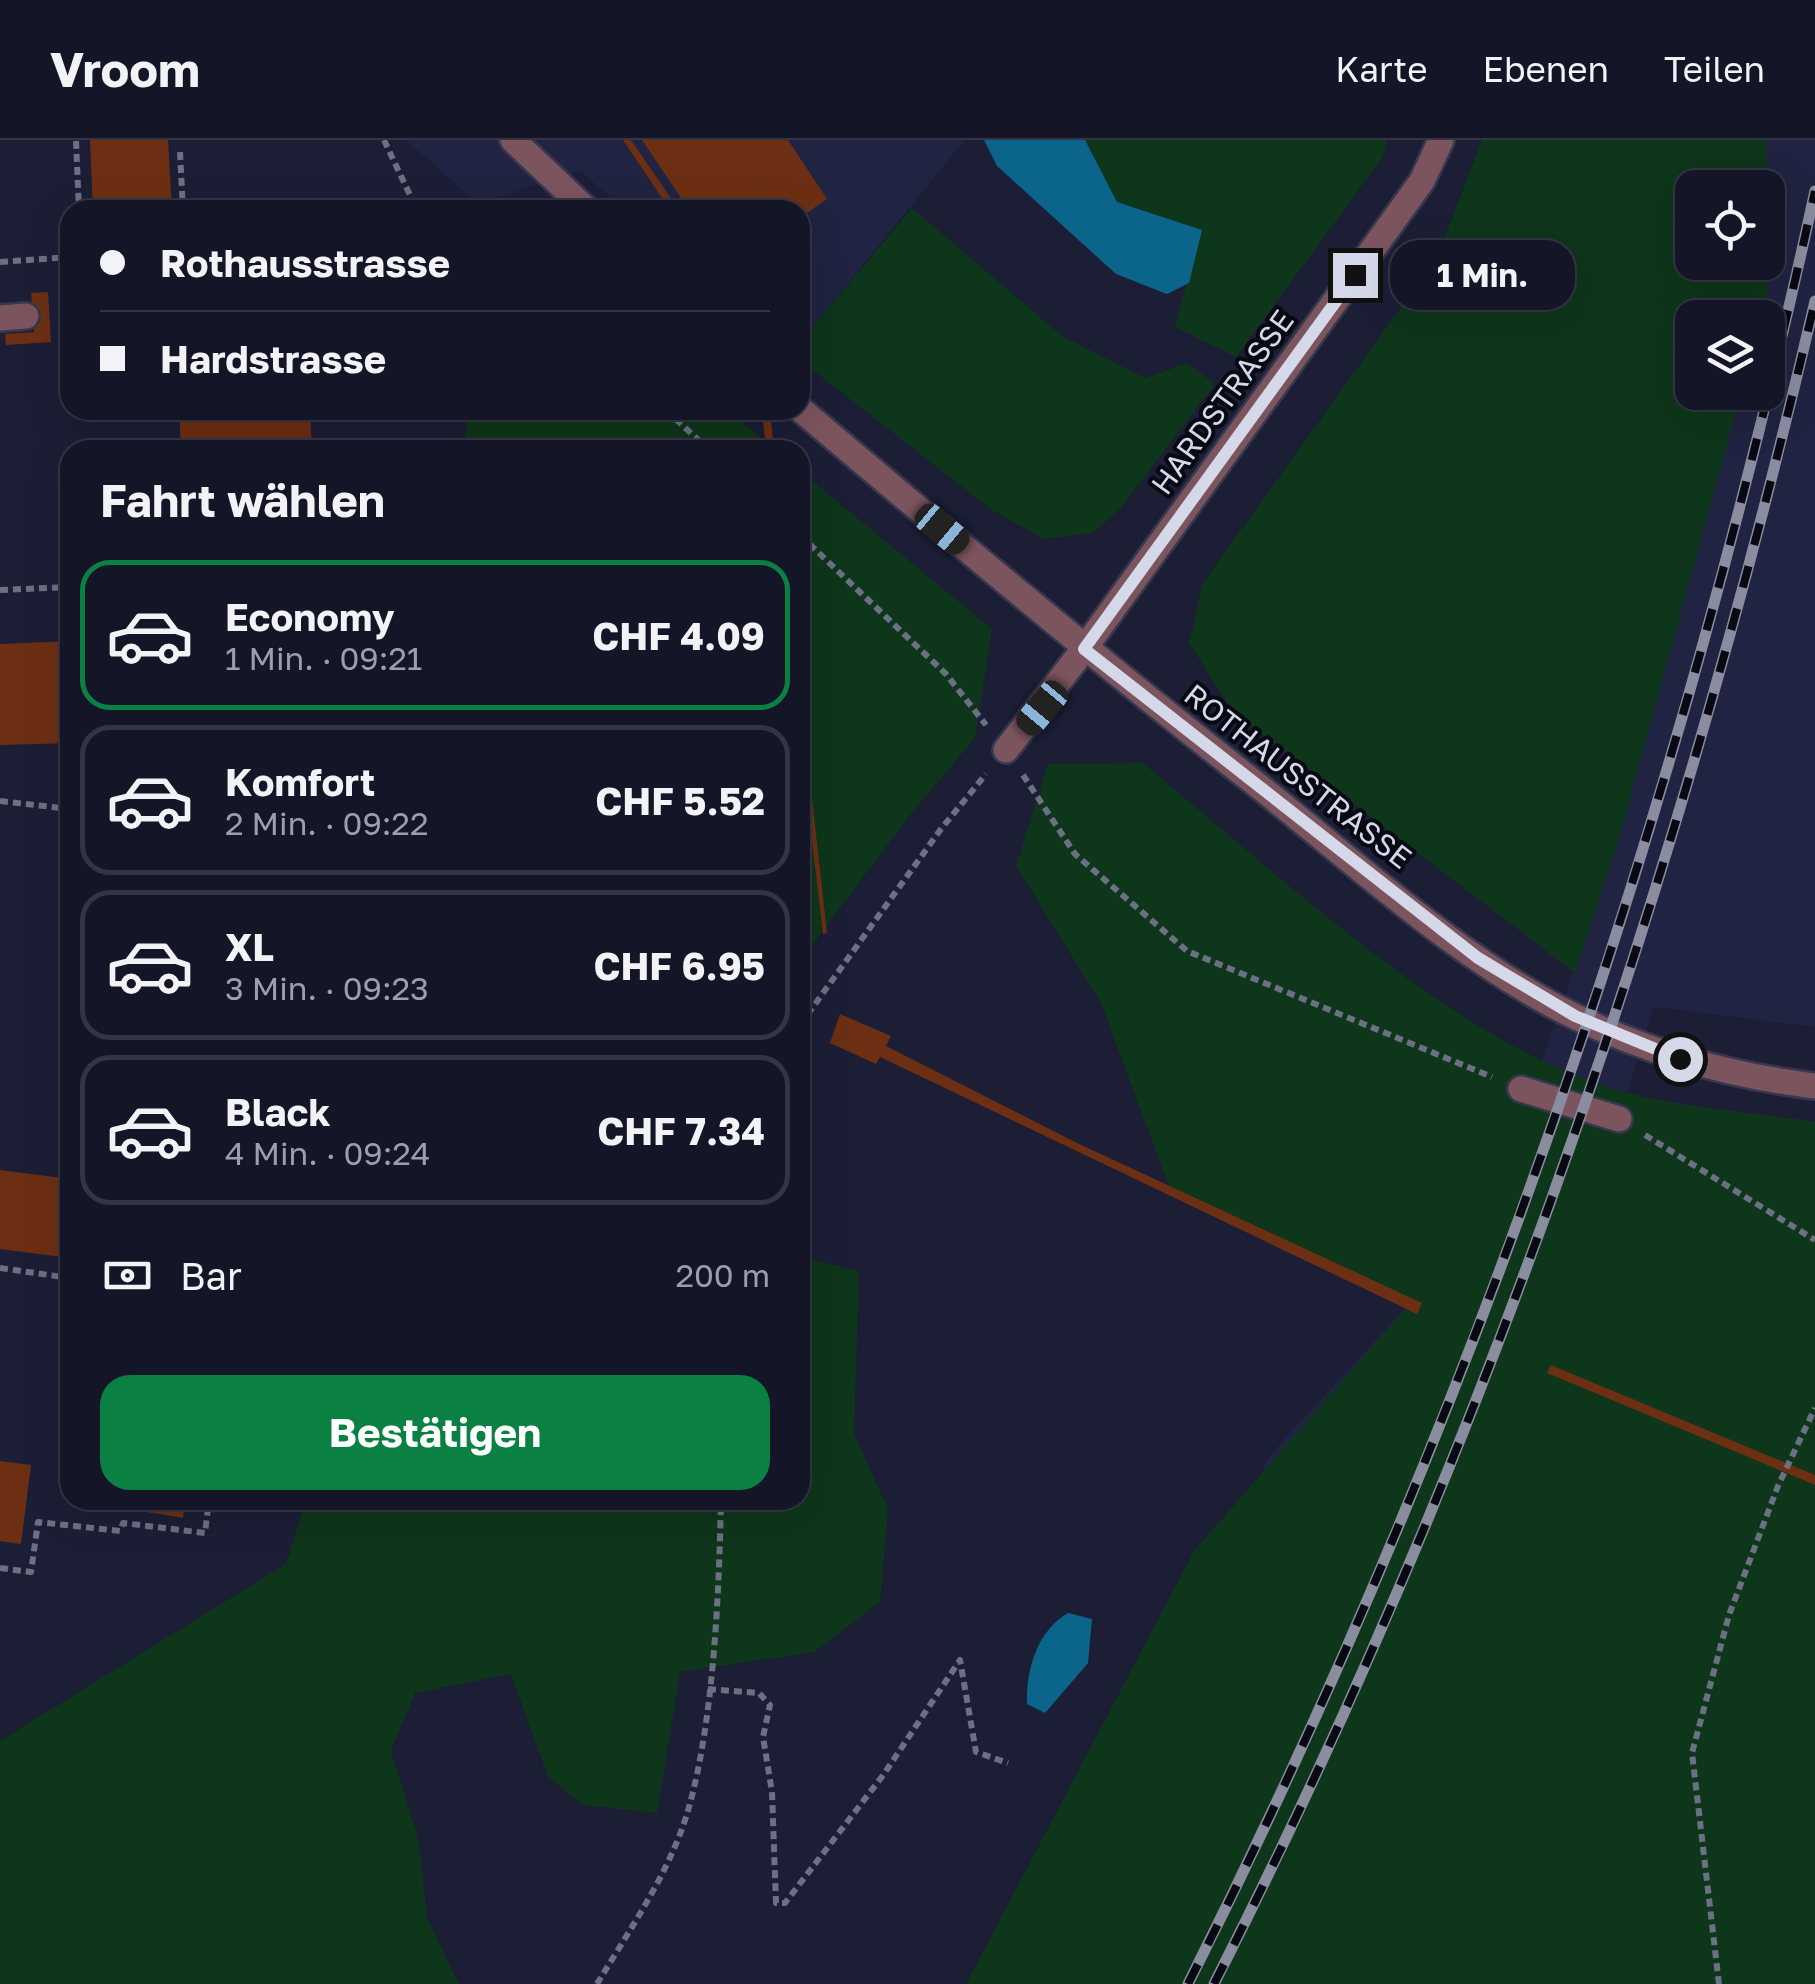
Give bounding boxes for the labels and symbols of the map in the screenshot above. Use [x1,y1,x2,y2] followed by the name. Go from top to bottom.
[1390,240,1575,310] callout: 1 Min.
[1333,253,1378,298] route end
[1143,303,1301,501] street label: HARDSTRASSE
[909,498,975,560] car
[1011,675,1073,741] car
[1177,676,1419,876] street label: ROTHAUSSTRASSE
[1658,1037,1703,1082] route start

